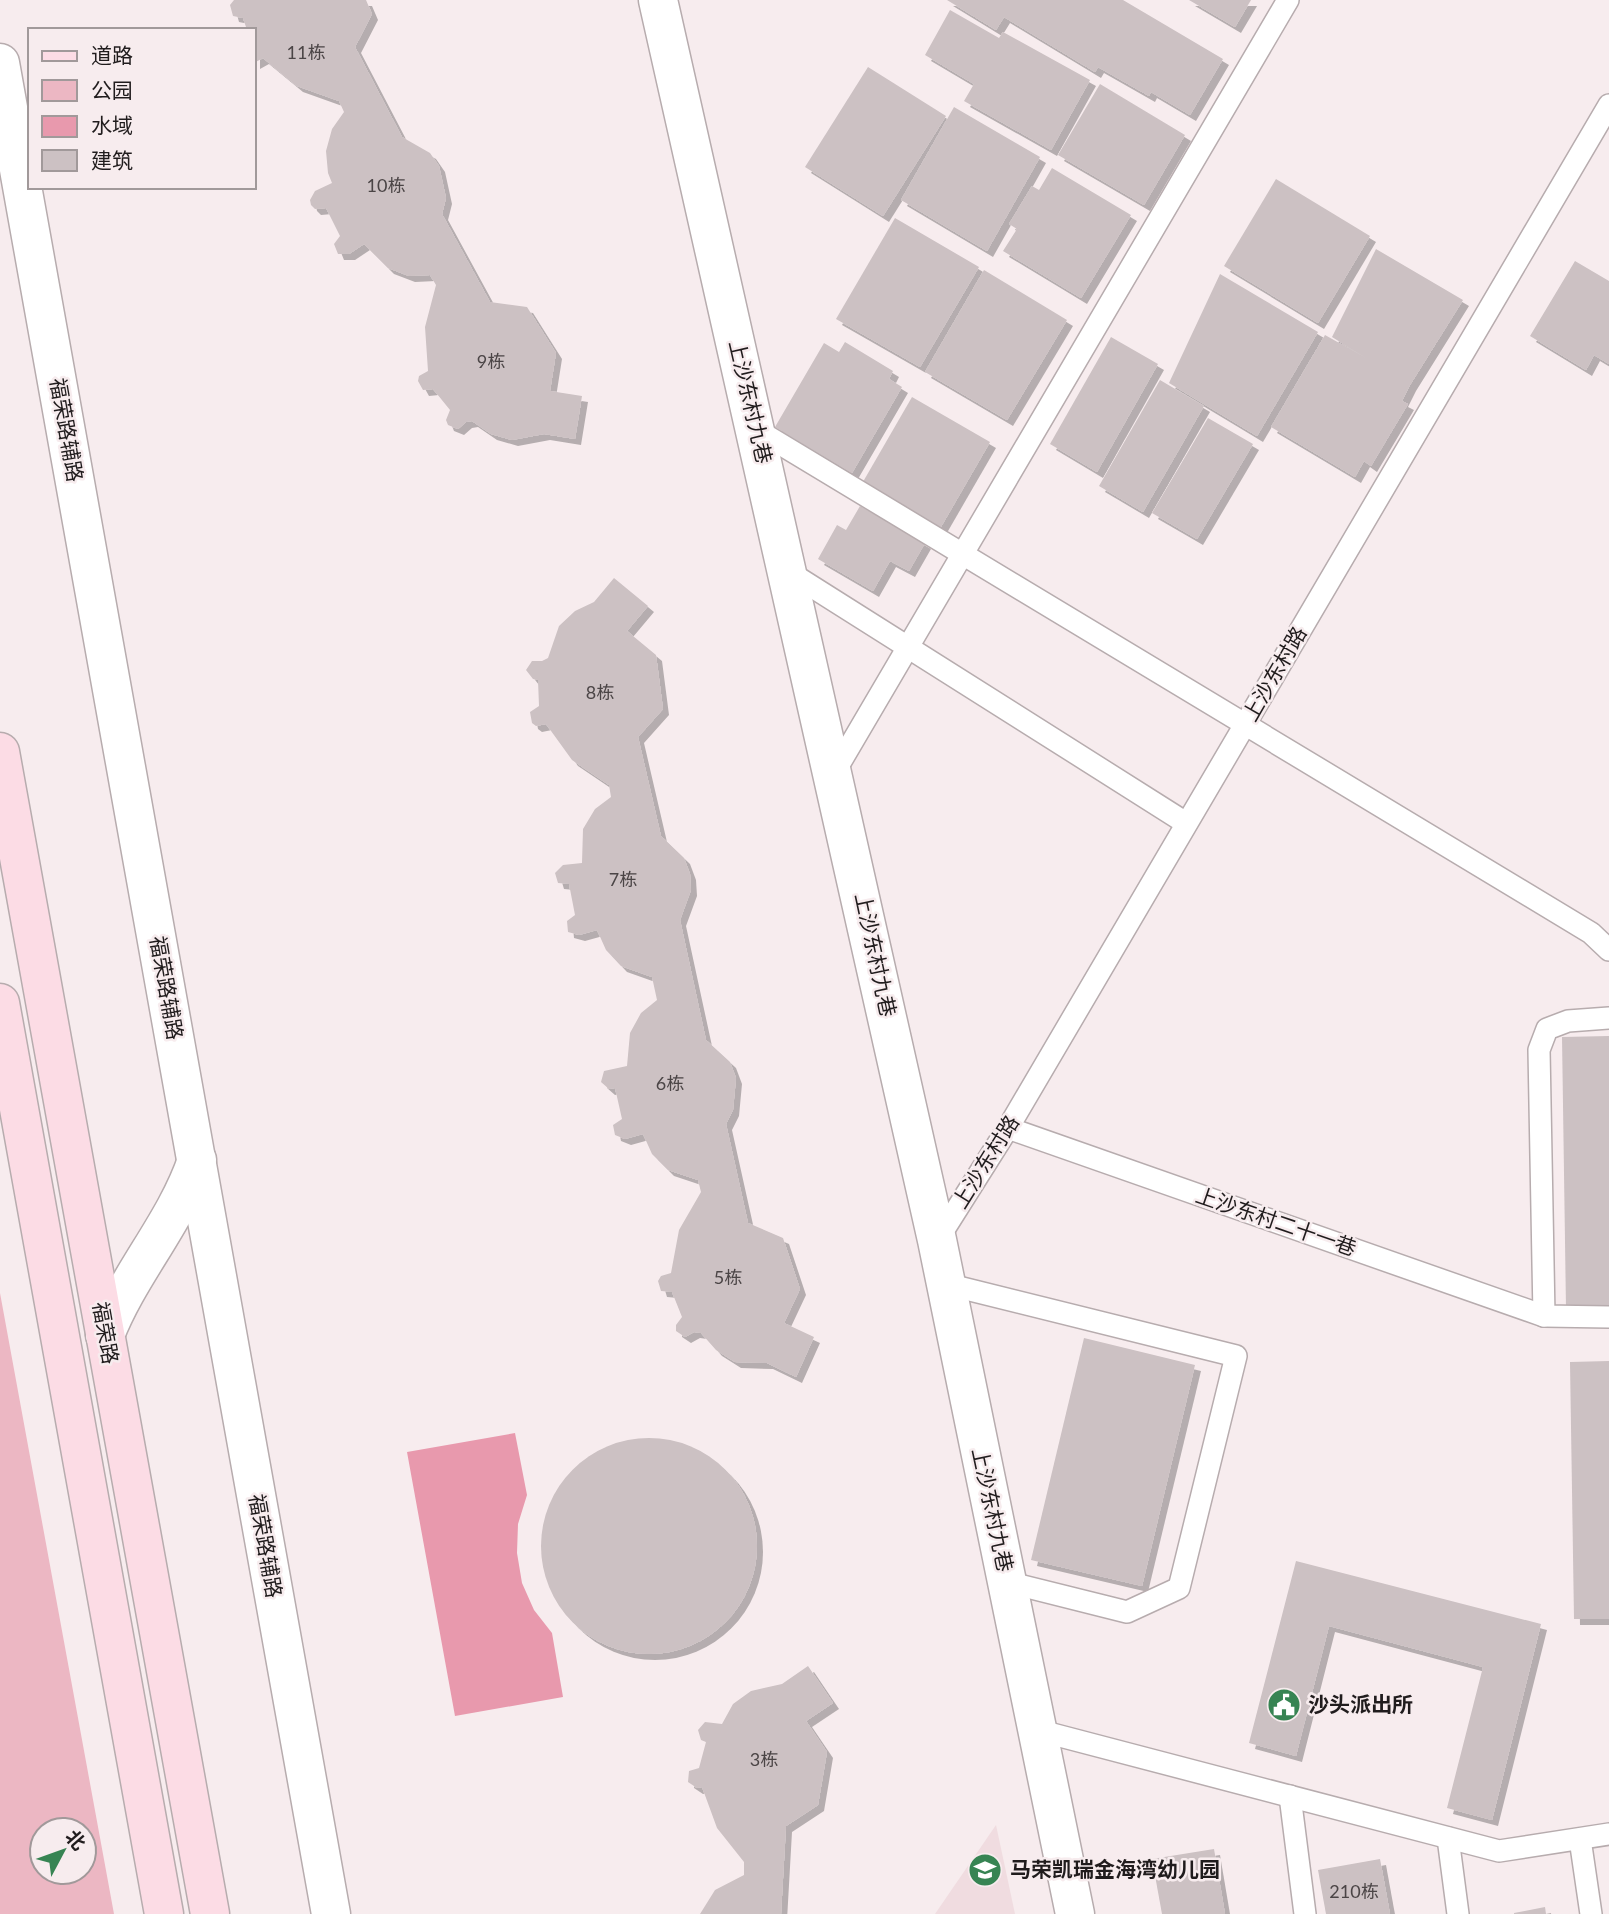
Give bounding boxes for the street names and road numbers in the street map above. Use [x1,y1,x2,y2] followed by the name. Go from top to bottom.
[725,337,778,466] street label: 上沙东村九巷
[46,376,89,484] street label: 福荣路辅路
[1237,622,1311,725] street label: 上沙东村路
[851,890,902,1019] street label: 上沙东村九巷
[146,934,189,1042] street label: 福荣路辅路
[946,1110,1023,1212] street label: 上沙东村路
[1193,1181,1360,1260] street label: 上沙东村二十一巷
[89,1300,124,1366] street label: 福荣路
[968,1445,1019,1574] street label: 上沙东村九巷
[245,1492,288,1600] street label: 福荣路辅路

